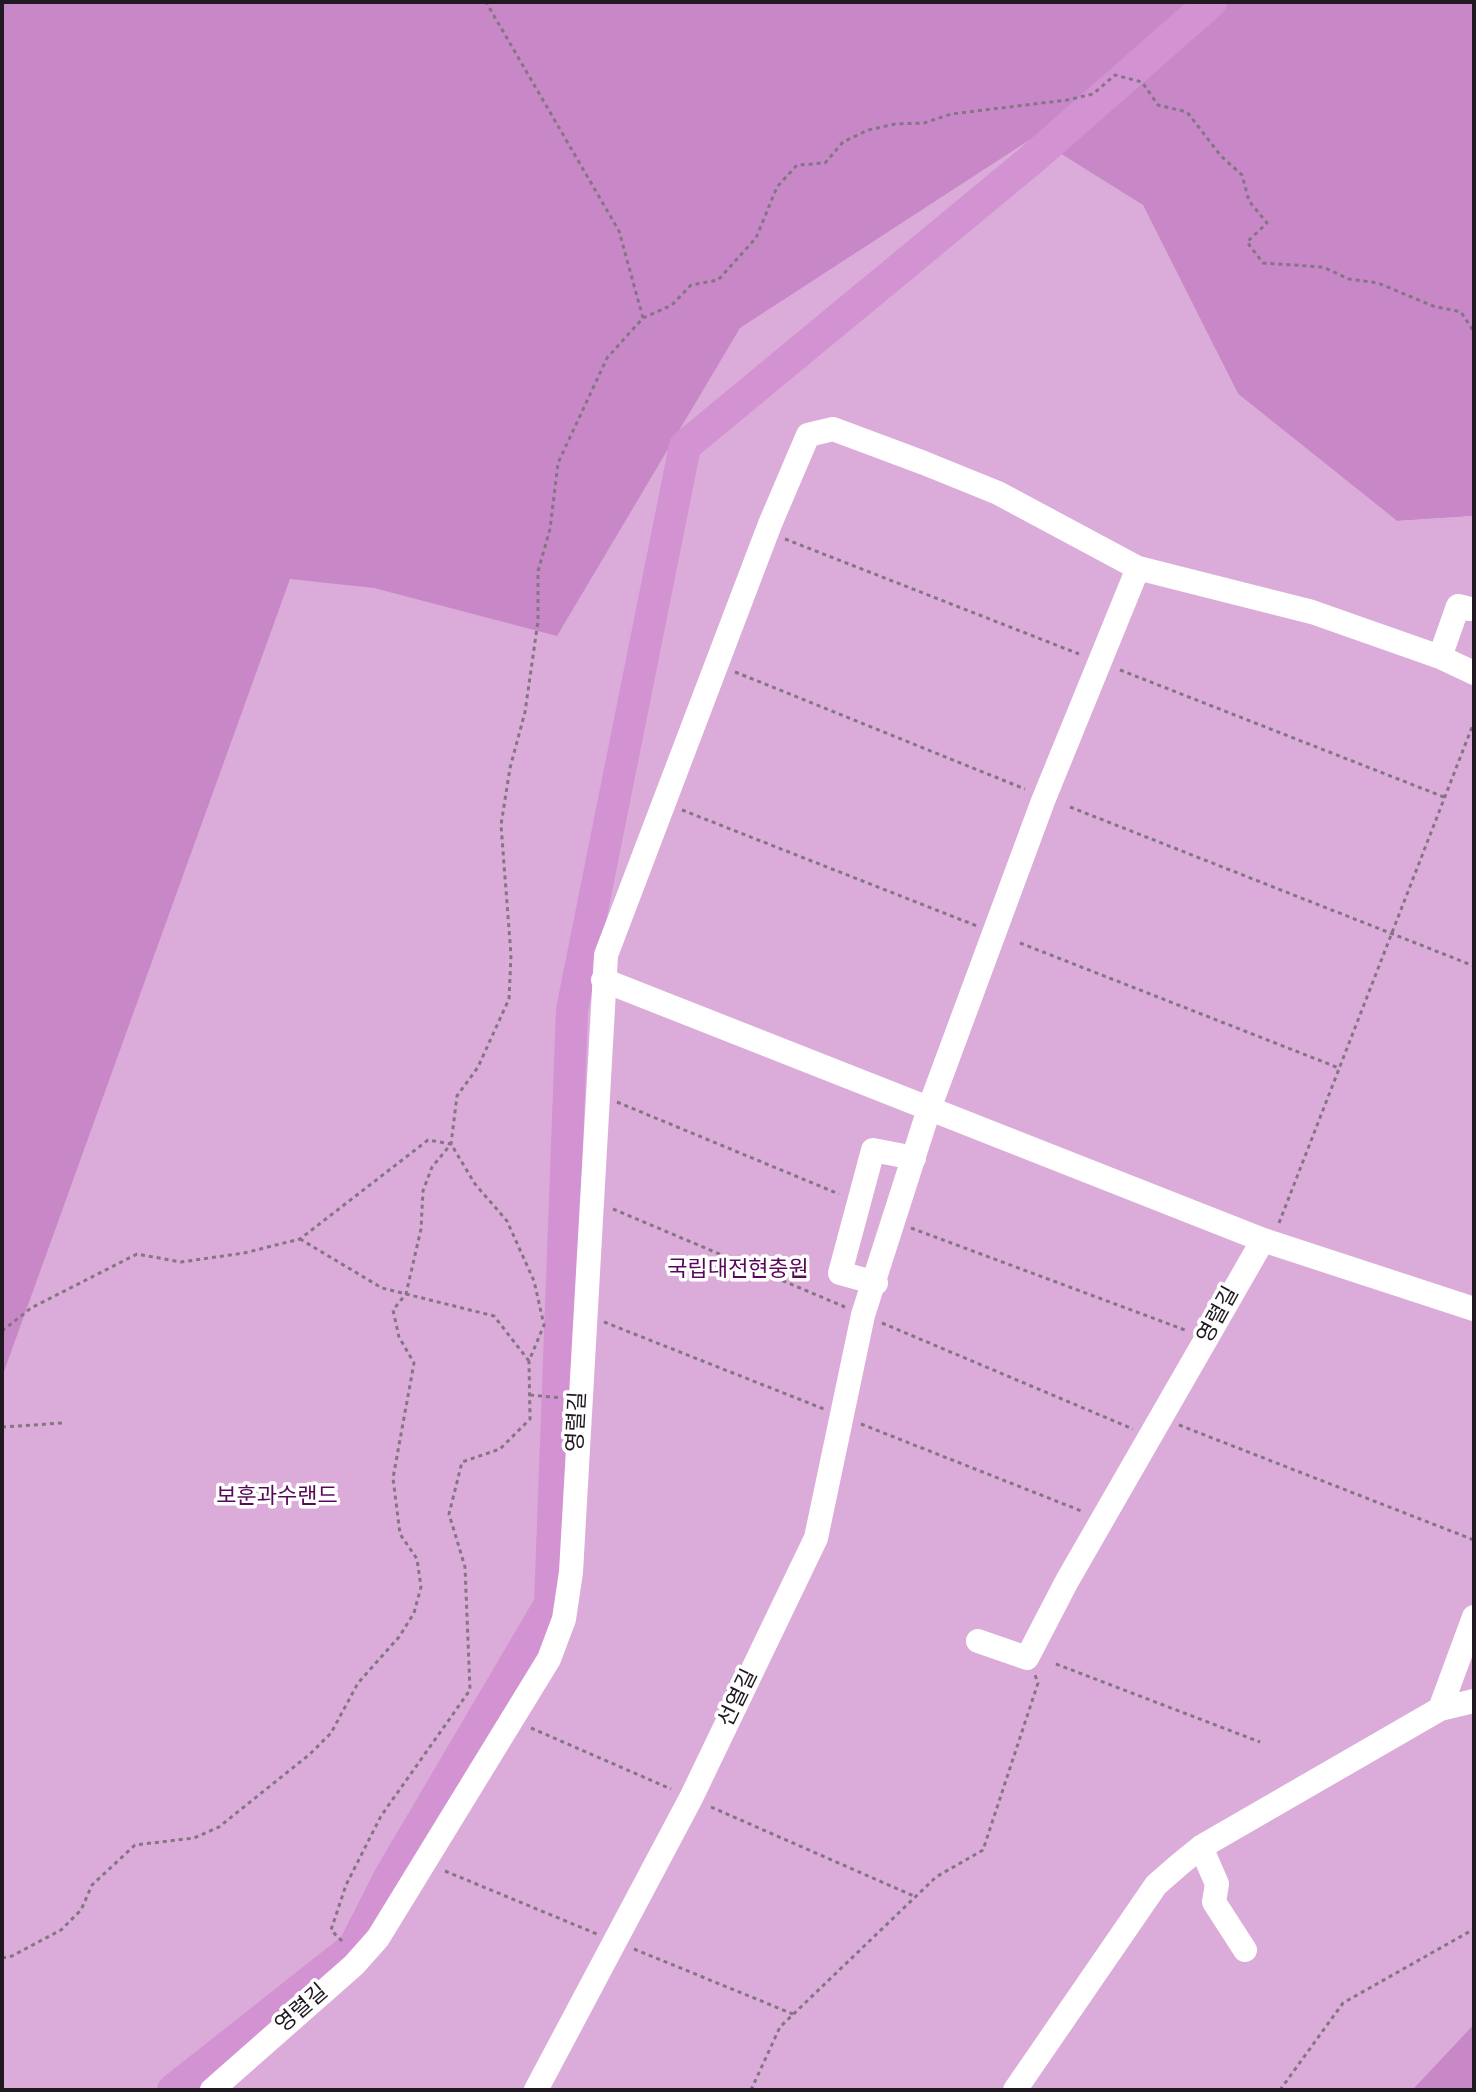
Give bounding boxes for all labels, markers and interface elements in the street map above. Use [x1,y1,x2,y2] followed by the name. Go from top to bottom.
[667,1259,809,1285] park label: 국립대전현충원
[1194,1283,1246,1349] street label: 영렬길
[564,1391,594,1453] street label: 영렬길
[216,1486,338,1512] park label: 보훈과수랜드
[715,1666,765,1732] street label: 선열길
[271,1980,335,2040] street label: 영렬길

